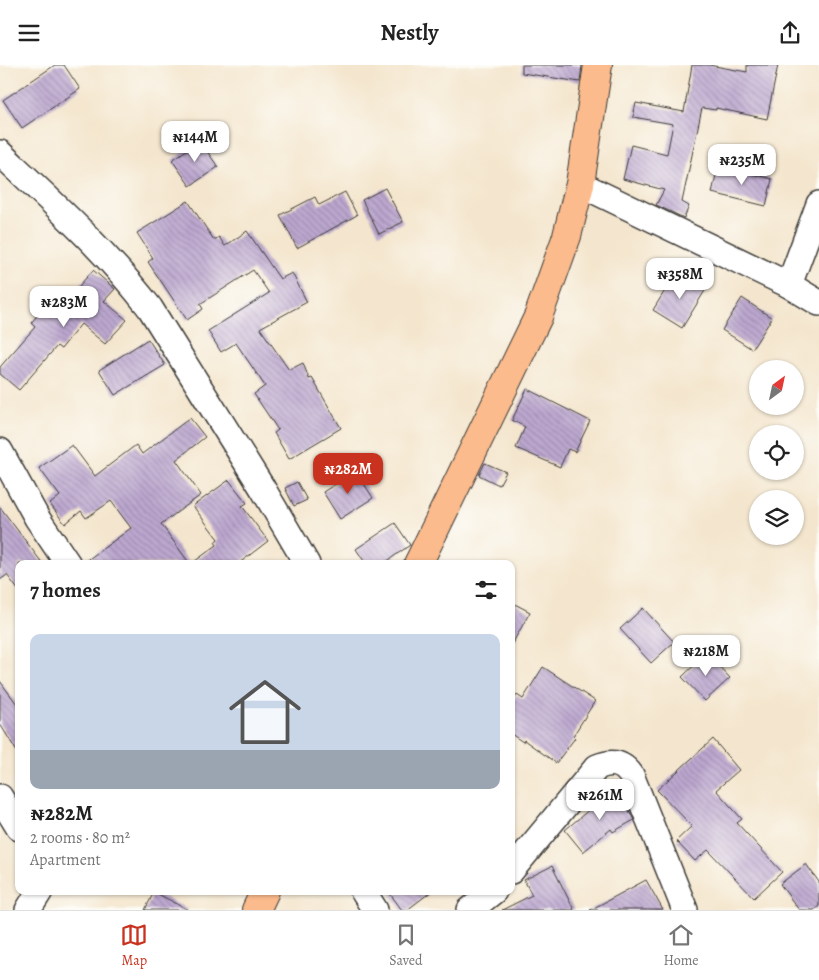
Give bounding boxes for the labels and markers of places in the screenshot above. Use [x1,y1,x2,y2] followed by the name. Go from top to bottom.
[160,121,230,163] pin: ₦144M
[707,143,777,186] pin: ₦235M
[645,257,715,300] pin: ₦358M
[29,285,99,328] pin: ₦283M
[313,453,383,495] pin: ₦282M
[671,635,741,677] pin: ₦218M
[565,779,635,821] pin: ₦261M

